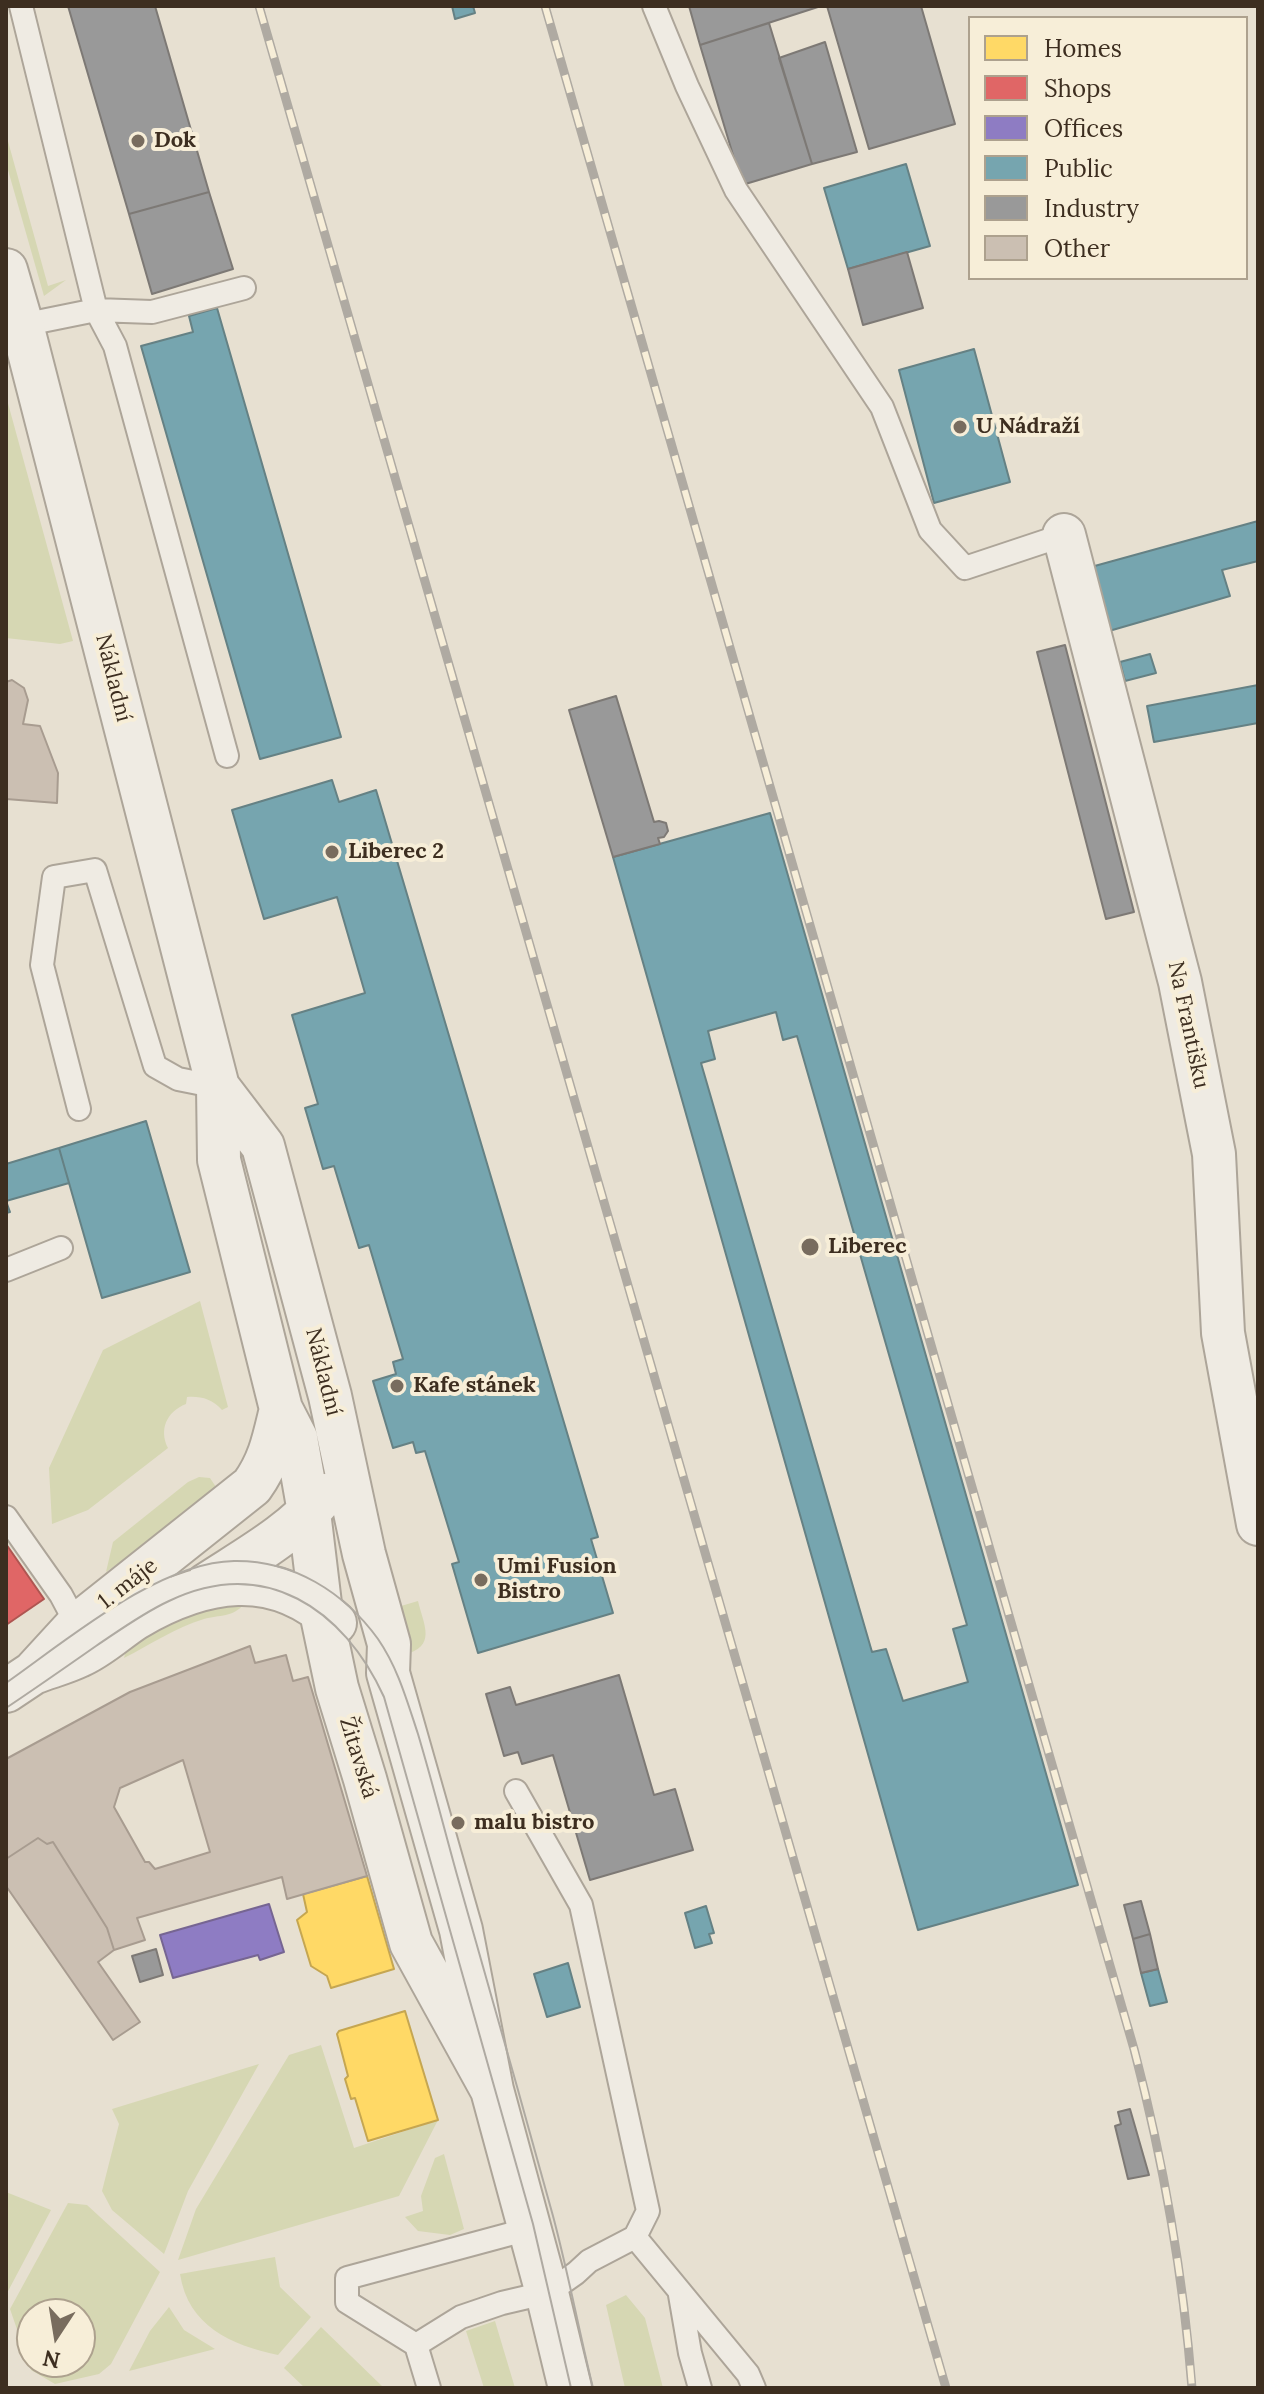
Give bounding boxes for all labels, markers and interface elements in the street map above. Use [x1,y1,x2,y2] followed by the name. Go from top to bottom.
[968,16,1248,280] legend
[1044,33,1122,64] text: Homes
[1044,73,1111,104] text: Shops
[1044,113,1123,144] text: Offices
[154,128,196,154] place label: Dok
[129,132,147,150] marker: Dok
[1044,153,1113,184] text: Public
[1044,193,1139,224] text: Industry
[1044,233,1110,264] text: Other
[976,414,1080,440] place label: U Nádraží
[951,418,969,436] marker: U Nádraží
[89,631,137,725] street label: Nákladní
[348,839,444,865] place label: Liberec 2
[323,843,341,861] marker: Liberec 2
[1162,959,1214,1091] street label: Na Františku
[828,1234,907,1260] place label: Liberec
[799,1236,821,1258] marker: Liberec
[299,1325,347,1419] street label: Nákladní
[413,1373,536,1399] place label: Kafe stánek
[388,1377,406,1395] marker: Kafe stánek
[93,1553,163,1615] street label: 1. máje
[497,1554,617,1606] place label: Umi Fusion Bistro
[472,1571,490,1589] marker: Umi Fusion Bistro
[333,1714,383,1802] street label: Žitavská
[474,1810,594,1836] place label: malu bistro
[449,1814,467,1832] marker: malu bistro
[16,2298,96,2378] north arrow
[40,2344,63,2375] text: N

